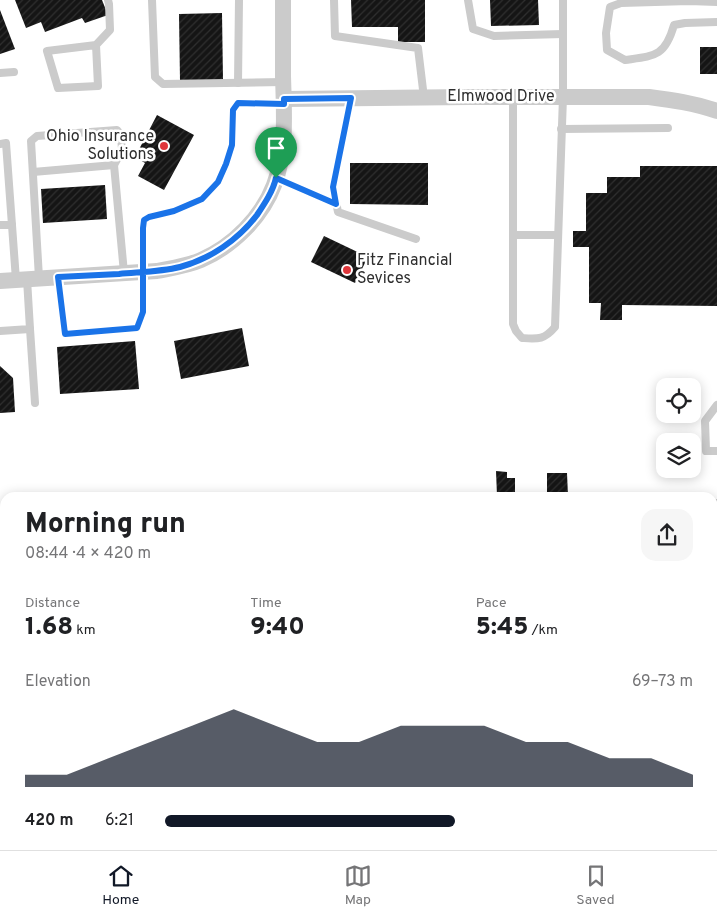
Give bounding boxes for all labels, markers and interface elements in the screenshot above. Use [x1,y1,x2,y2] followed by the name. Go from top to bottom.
[447,87,555,107] street label: Elmwood Drive
[46,127,154,165] place label: Ohio Insurance Solutions
[255,127,297,178] pin
[262,134,290,162] icon: arrive
[158,140,170,152] marker: Ohio Insurance Solutions
[357,251,453,289] place label: Fitz Financial Sevices
[341,264,353,276] marker: Fitz Financial Sevices
[656,378,701,478] map controls
[656,378,701,423] button: locate
[656,433,701,478] button: layers
[25,507,186,543] text: Morning run
[641,509,693,561] button: share
[25,544,151,564] text: 08:44 · 4 × 420 m
[25,595,80,612] text: Distance
[250,595,282,612] text: Time
[476,595,506,612] text: Pace
[25,612,73,644] text: 1.68
[250,612,305,644] text: 9:40
[476,612,529,644] text: 5:45
[73,622,96,639] text: km
[529,622,558,639] text: /km
[25,672,91,692] text: Elevation
[632,672,693,692] text: 69–73 m
[25,811,74,831] text: 420 m
[105,811,134,831] text: 6:21
[102,862,139,909] tab: Home
[344,862,372,909] tab: Map
[576,862,615,909] tab: Saved

